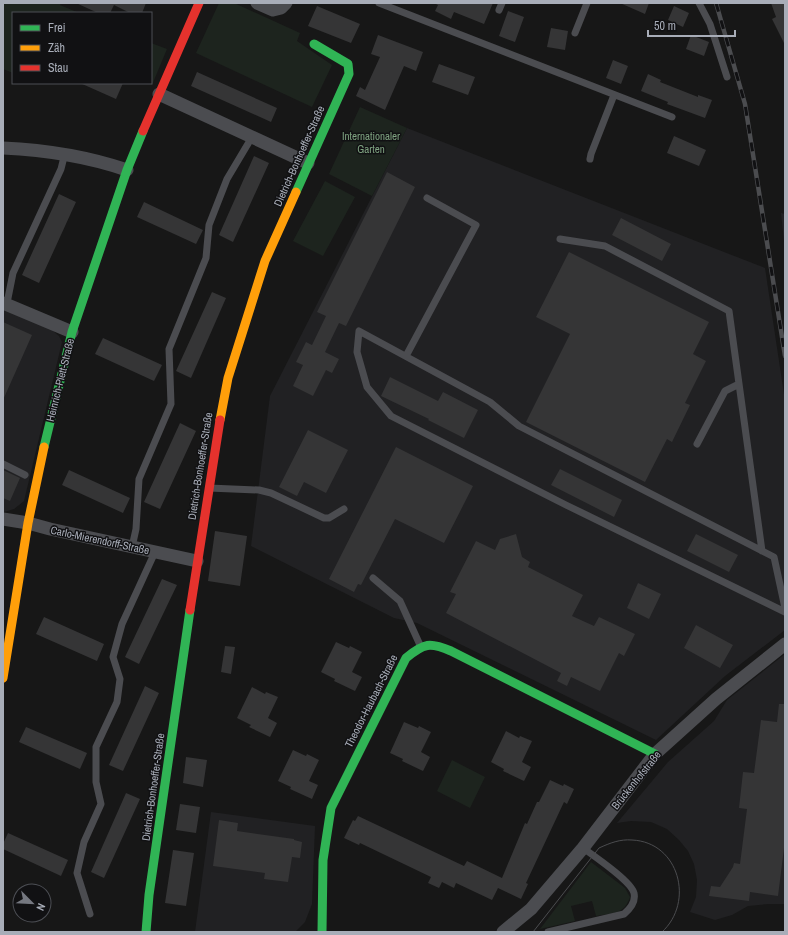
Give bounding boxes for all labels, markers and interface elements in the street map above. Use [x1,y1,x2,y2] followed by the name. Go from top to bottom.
[12,12,152,84] legend
[648,12,735,38] scale bar
[654,18,676,34] text: 50 m
[48,20,66,36] text: Frei
[48,40,65,56] text: Zäh
[48,60,68,76] text: Stau
[271,104,327,208] street label: Dietrich-Bonhoeffer-Straße
[342,129,400,156] park label: Internationaler Garten
[43,337,77,423] street label: Heinrich-Plett-Straße
[185,411,215,521] street label: Dietrich-Bonhoeffer-Straße
[49,523,151,557] street label: Carlo-Mierendorff-Straße
[341,652,401,750] street label: Theodor-Haubach-Straße
[139,732,167,842] street label: Dietrich-Bonhoeffer-Straße
[608,748,664,812] street label: Brückenhofstraße
[12,883,52,923] north arrow
[33,901,49,913] text: N

